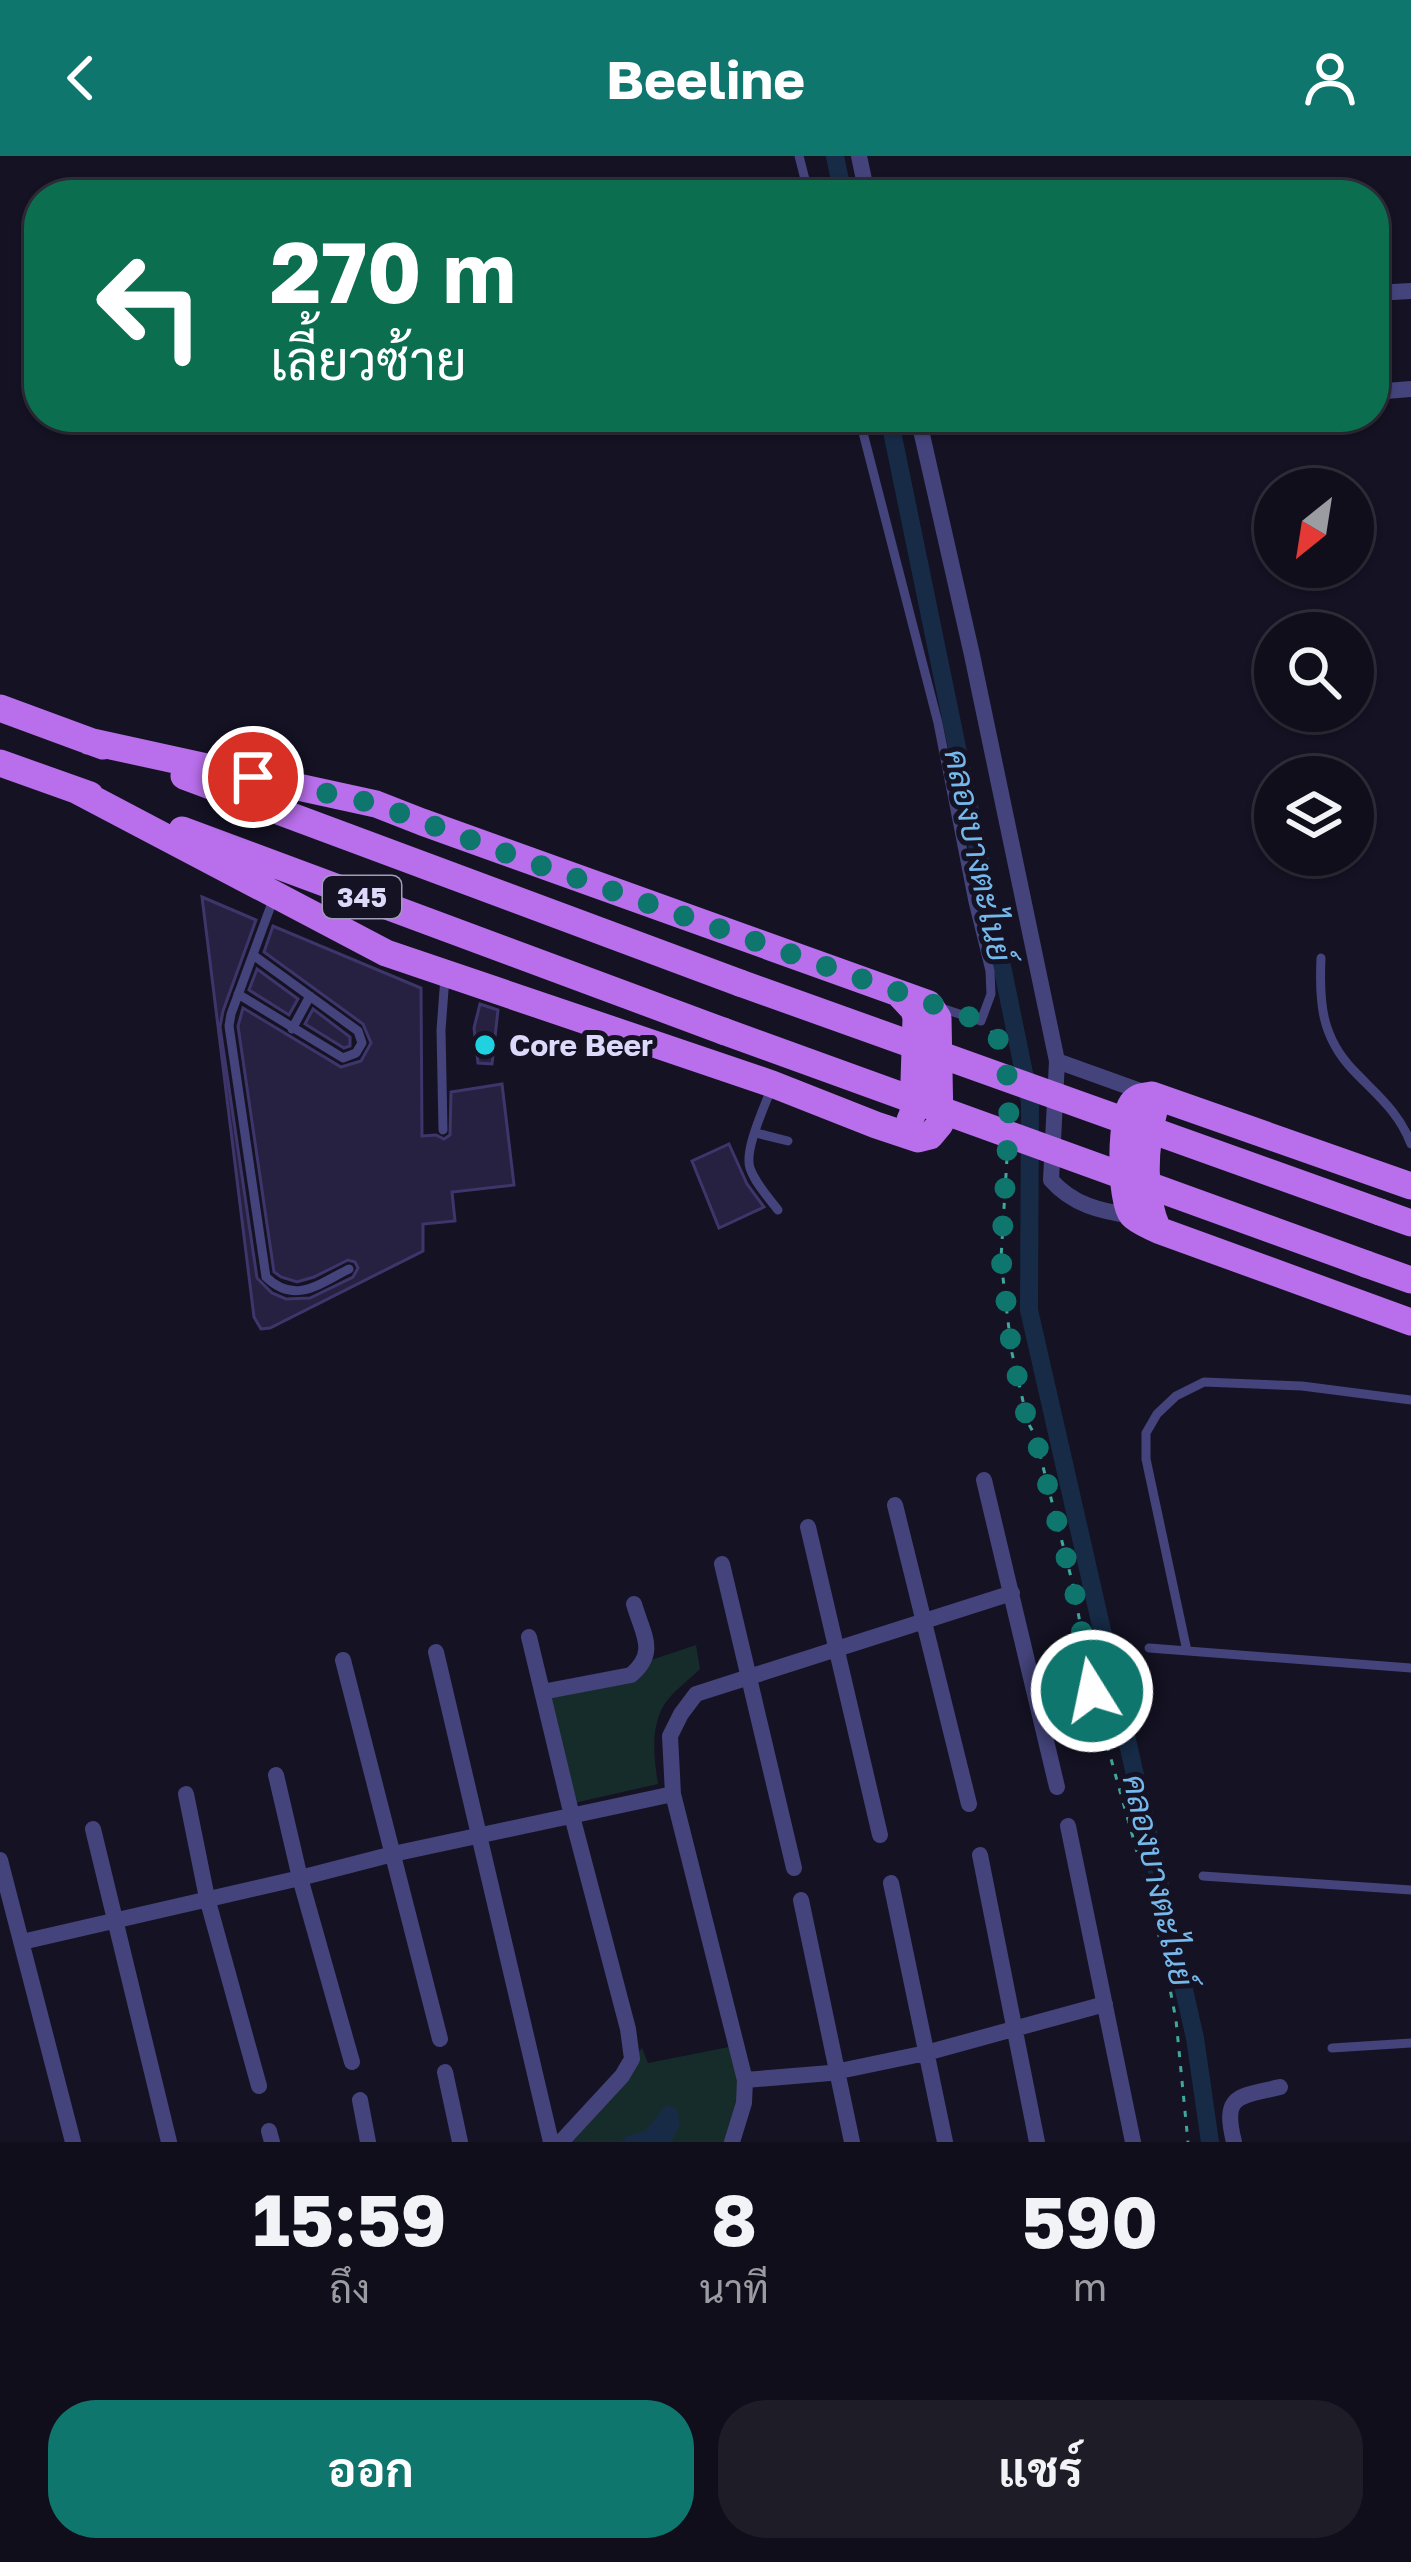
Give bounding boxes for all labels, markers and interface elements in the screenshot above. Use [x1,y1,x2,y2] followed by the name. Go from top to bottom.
[48,45,114,111] icon: back
[1297,45,1363,111] icon: person
[606,46,805,111] text: Beeline
[270,221,516,321] text: 270 m
[72,228,228,384] icon: left
[270,327,467,392] text: เลี้ยวซ้าย
[1254,468,1374,588] north arrow
[1254,468,1374,876] map controls
[1254,612,1374,732] button: search
[202,726,304,828] pin
[220,744,286,810] icon: arrive
[937,745,1022,970] water label: คลองบางตะไนย์
[1254,756,1374,876] button: layers
[323,876,401,918] road number: 345
[509,1027,653,1063] place label: Core Beer
[472,1032,498,1058] marker: Core Beer
[1029,1628,1155,1754] position arrow
[1116,1770,1203,1995] water label: คลองบางตะไนย์
[253,2175,447,2262] text: 15:59
[711,2175,757,2262] text: 8
[1022,2177,1158,2264] text: 590
[1073,2263,1107,2310] text: m
[330,2265,370,2312] text: ถึง
[699,2265,769,2312] text: นาที
[48,2400,694,2538] button: ออก
[718,2400,1363,2538] button: แชร์

